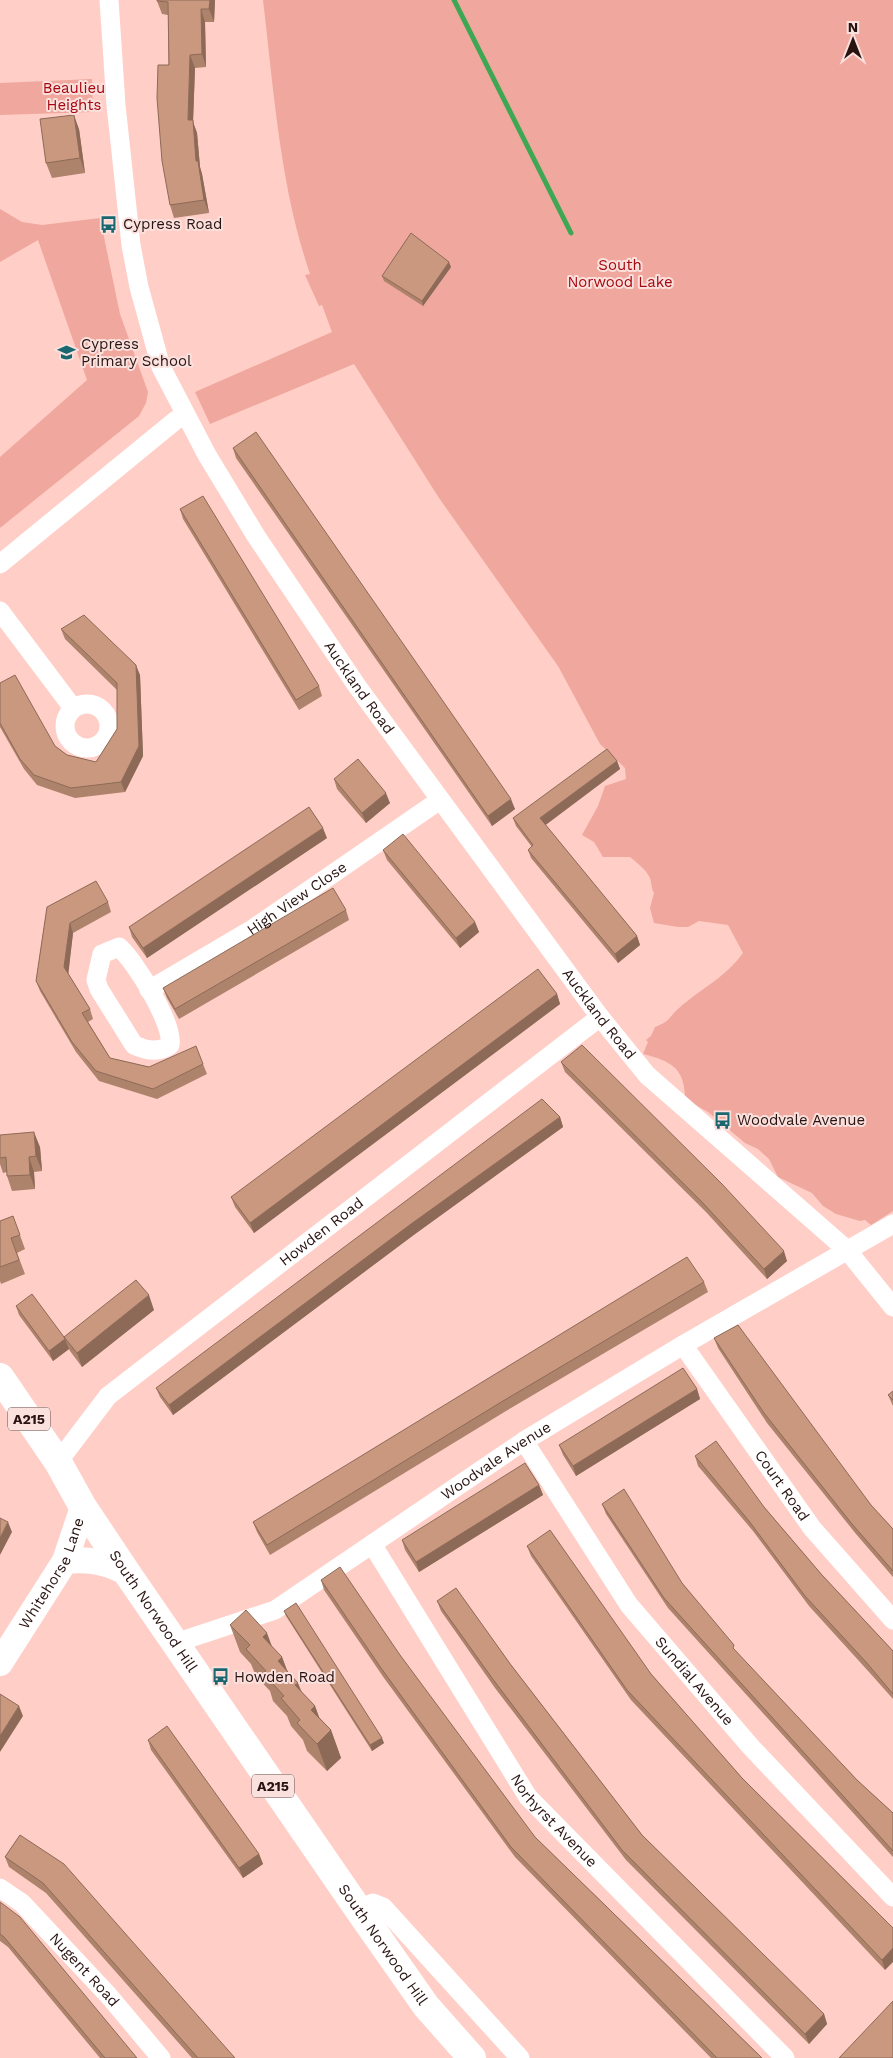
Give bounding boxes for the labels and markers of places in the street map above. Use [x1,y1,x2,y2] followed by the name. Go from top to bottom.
[99,214,119,234] bus stop icon: Cypress Road
[123,215,223,233] place label: Cypress Road
[81,335,192,370] place label: Cypress Primary School
[57,343,77,363] school or university icon: Cypress Primary School
[713,1110,733,1130] bus stop icon: Woodvale Avenue
[737,1111,865,1129] place label: Woodvale Avenue
[210,1667,230,1687] bus stop icon: Howden Road
[234,1668,335,1686] place label: Howden Road

